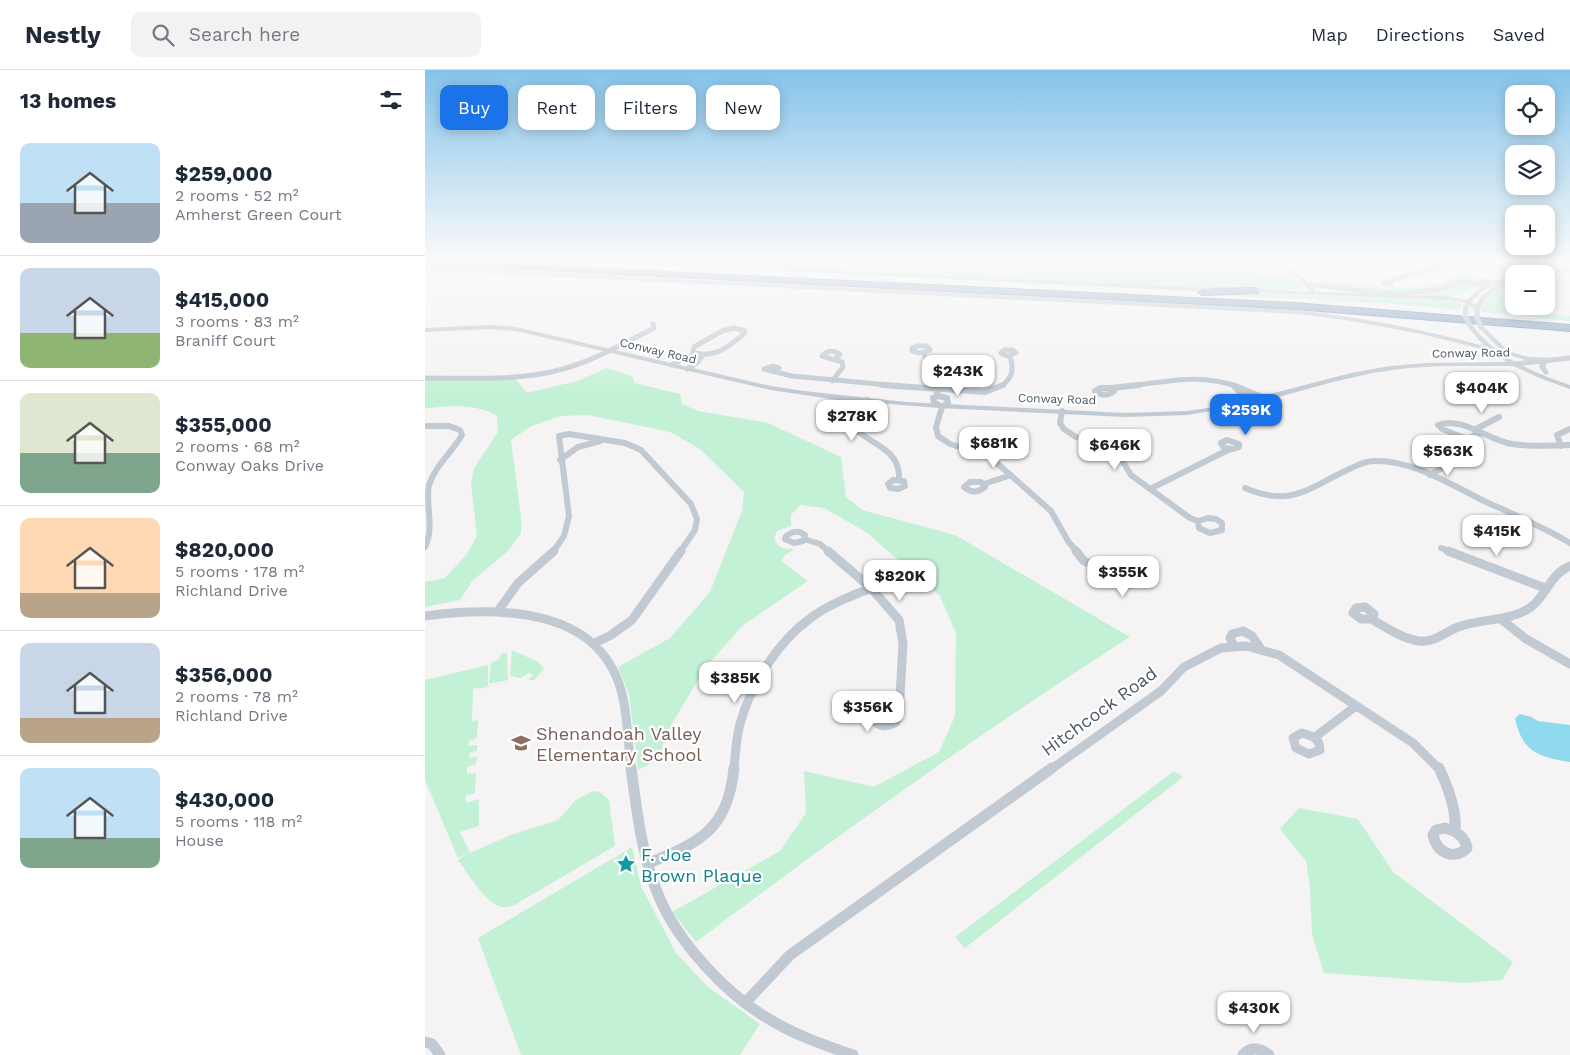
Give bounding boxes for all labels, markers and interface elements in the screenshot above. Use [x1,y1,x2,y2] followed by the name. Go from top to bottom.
[131,12,481,57] search box
[25,21,101,49] text: Nestly
[149,21,177,49] icon: search
[189,23,300,46] text: Search here
[1311,24,1348,45] text: Map
[1376,24,1465,45] text: Directions
[1493,24,1545,45] text: Saved
[440,85,508,130] chip: Buy
[518,85,595,130] chip: Rent
[605,85,696,130] chip: Filters
[706,85,780,130] chip: New
[1505,85,1555,315] map controls
[1505,85,1555,135] button: locate
[377,86,405,114] icon: filters
[20,88,116,113] text: 13 homes
[1505,145,1555,195] button: layers
[175,161,273,186] text: $259,000
[60,163,120,223] icon: home
[175,186,299,205] text: 2 rooms · 52 m²
[175,205,342,224] text: Amherst Green Court
[1505,205,1555,255] button: +
[1505,265,1555,315] button: −
[175,287,269,312] text: $415,000
[60,288,120,348] icon: home
[175,312,299,331] text: 3 rooms · 83 m²
[175,331,276,350] text: Braniff Court
[618,335,698,367] street label: Conway Road
[1432,345,1510,361] street label: Conway Road
[923,354,993,397] pin: $243K
[933,361,983,380] text: $243K
[1447,372,1517,414] pin: $404K
[1456,378,1508,397] text: $404K
[1018,391,1096,407] street label: Conway Road
[1211,394,1281,436] pin: $259K
[817,400,887,442] pin: $278K
[1221,400,1271,419] text: $259K
[827,406,877,425] text: $278K
[175,412,272,437] text: $355,000
[60,413,120,473] icon: home
[959,426,1029,469] pin: $681K
[1080,428,1150,471] pin: $646K
[970,433,1018,452] text: $681K
[1413,434,1483,477] pin: $563K
[1089,435,1141,454] text: $646K
[175,437,300,456] text: 2 rooms · 68 m²
[1423,441,1473,460] text: $563K
[175,456,324,475] text: Conway Oaks Drive
[1462,514,1532,557] pin: $415K
[1473,521,1521,540] text: $415K
[175,537,274,562] text: $820,000
[60,538,120,598] icon: home
[1088,556,1158,598] pin: $355K
[865,560,935,602] pin: $820K
[175,562,304,581] text: 5 rooms · 178 m²
[1098,562,1148,581] text: $355K
[874,566,926,585] text: $820K
[175,581,288,600] text: Richland Drive
[175,662,273,687] text: $356,000
[700,662,770,704] pin: $385K
[1037,662,1161,760] street label: Hitchcock Road
[60,663,120,723] icon: home
[710,668,760,687] text: $385K
[175,687,298,706] text: 2 rooms · 78 m²
[833,690,903,733] pin: $356K
[843,697,893,716] text: $356K
[175,706,288,725] text: Richland Drive
[536,723,702,765] place label: Shenandoah Valley Elementary School
[510,732,532,754] school or university icon: Shenandoah Valley Elementary School
[175,787,274,812] text: $430,000
[60,788,120,848] icon: home
[175,812,302,831] text: 5 rooms · 118 m²
[175,831,224,850] text: House
[641,844,762,886] place label: F. Joe Brown Plaque
[615,853,637,875] place icon: F. Joe Brown Plaque
[1219,992,1289,1034] pin: $430K
[1228,998,1280,1017] text: $430K

